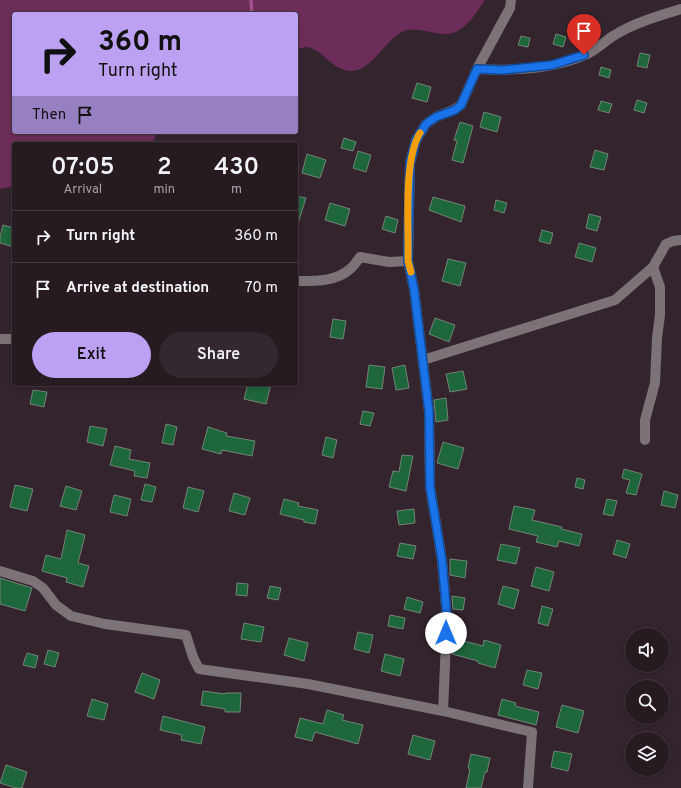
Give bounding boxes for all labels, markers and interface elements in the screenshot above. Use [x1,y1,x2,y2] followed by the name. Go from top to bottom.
[567,14,601,55] pin
[573,20,595,42] icon: arrive
[98,25,182,61] text: 360 m
[32,28,84,80] icon: right
[98,60,178,83] text: Turn right
[74,104,96,126] icon: arrive
[32,106,66,125] text: Then
[51,153,115,183] text: 07:05
[157,153,172,183] text: 2
[214,153,259,183] text: 430
[63,182,102,198] text: Arrival
[154,182,175,198] text: min
[231,182,242,198] text: m
[32,226,54,248] icon: right
[66,227,135,246] text: Turn right
[234,227,278,246] text: 360 m
[32,278,54,300] icon: arrive
[66,279,209,298] text: Arrive at destination
[245,279,278,298] text: 70 m
[32,332,151,378] button: Exit
[159,332,278,378] button: Share
[425,612,467,654] position arrow
[625,628,669,776] map controls
[625,628,669,672] button: sound
[625,680,669,724] button: search
[625,732,669,776] button: layers

